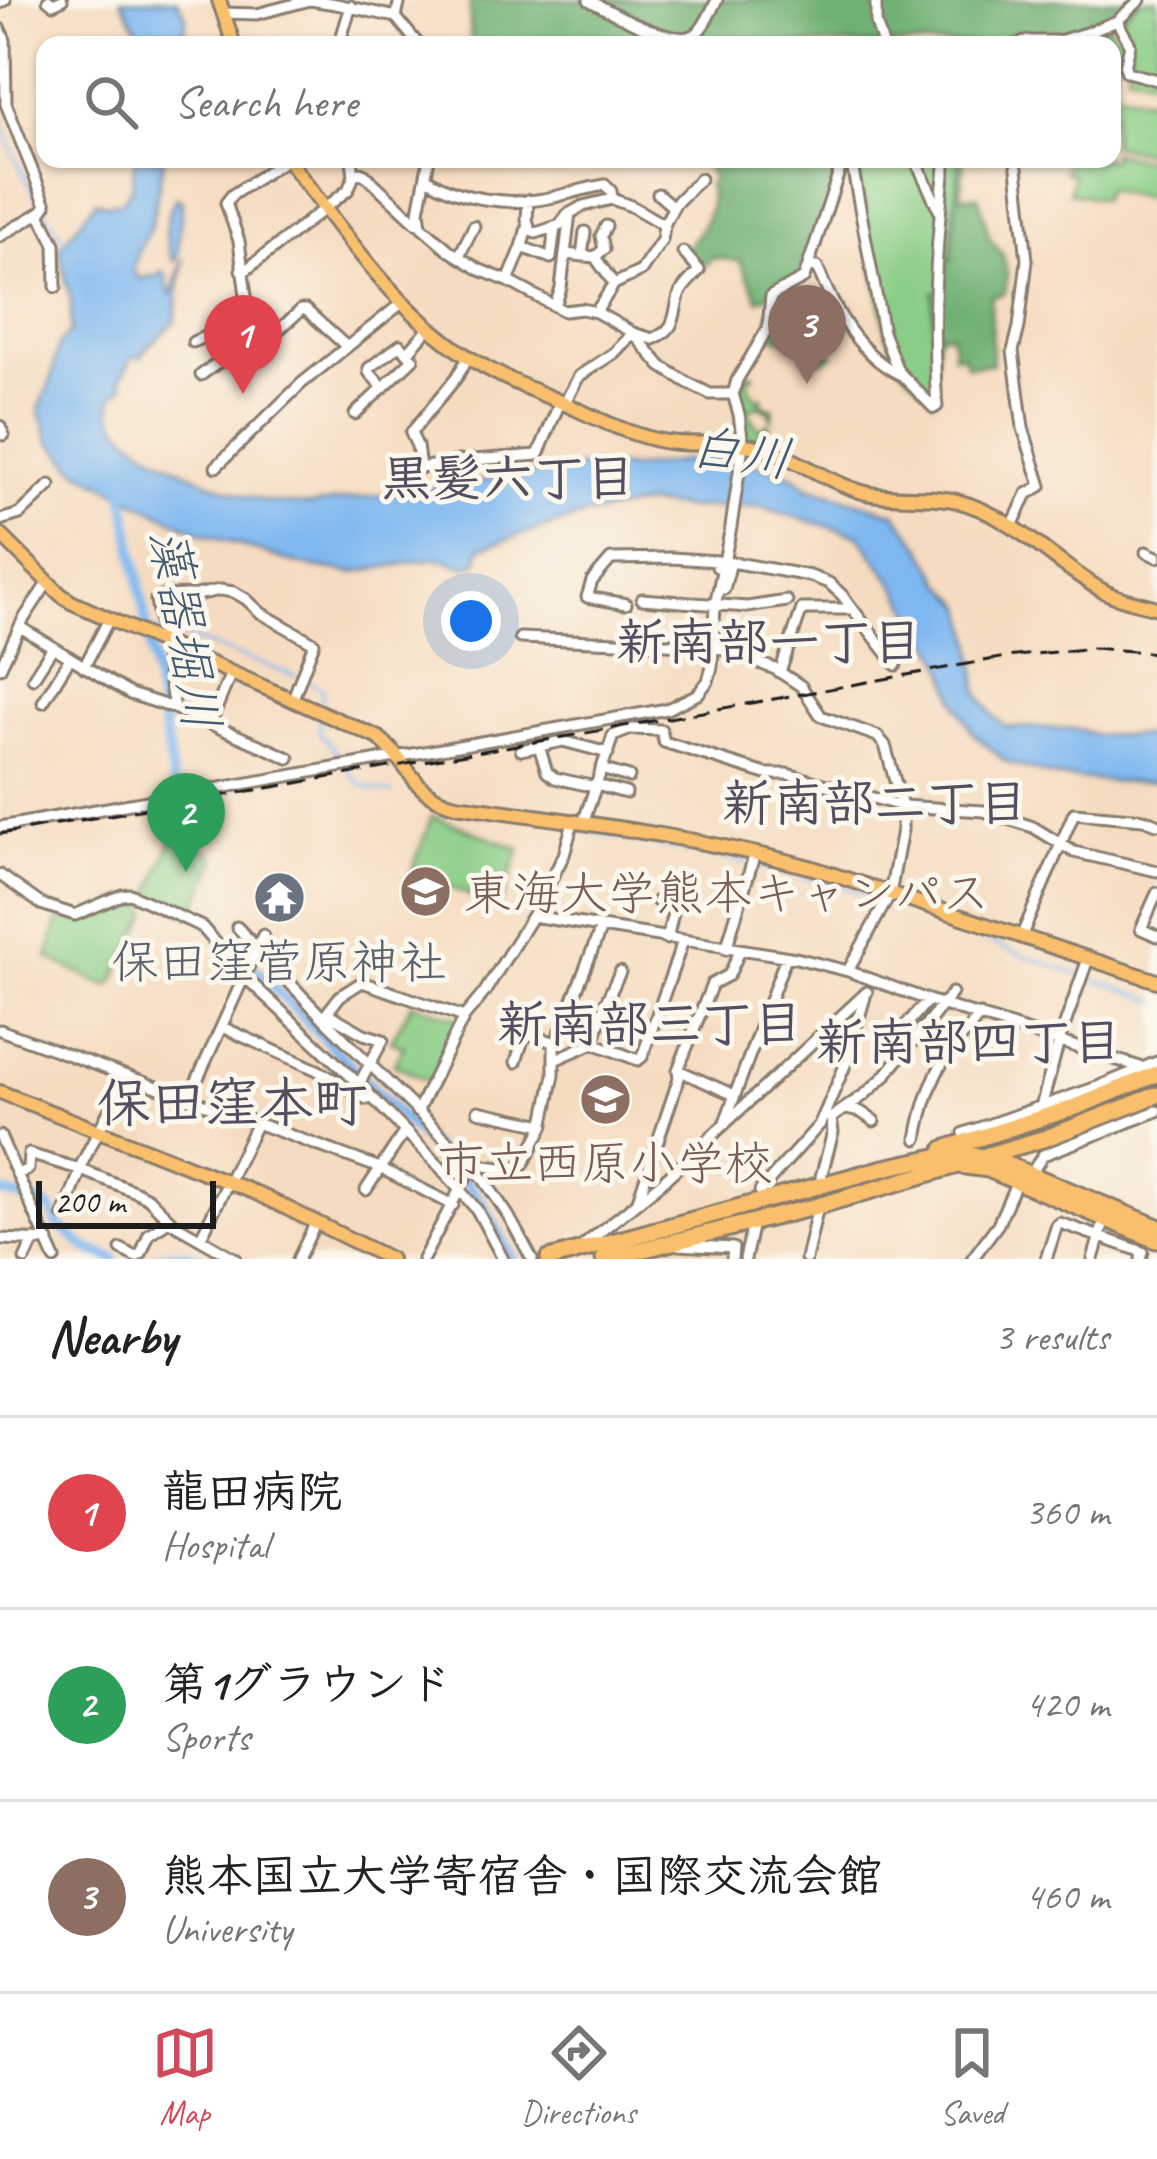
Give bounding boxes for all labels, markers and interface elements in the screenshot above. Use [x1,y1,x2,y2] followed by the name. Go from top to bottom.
[36,36,1121,168] search box
[78,69,144,135] icon: search
[174,74,357,131] text: Search here
[768,285,846,384] pin: 3
[204,295,282,394] pin: 1
[686,414,796,492] water label: 白川
[380,446,636,510] district label: 黒髪六丁目
[136,523,234,735] water label: 藻器堀川
[441,591,501,651] your location
[616,610,922,674] district label: 新南部一丁目
[722,771,1028,835] district label: 新南部二丁目
[147,773,225,872] pin: 2
[464,863,990,923] place label: 東海大学熊本キャンパス
[397,864,453,920] school or university icon: 東海大学熊本キャンパス
[251,870,307,926] temple icon: 保田窪菅原神社
[111,932,447,992] place label: 保田窪菅原神社
[497,992,803,1056] district label: 新南部三丁目
[816,1010,1122,1074] district label: 新南部四丁目
[97,1069,367,1137] district label: 保田窪本町
[577,1071,633,1127] school or university icon: 市立西原小学校
[437,1133,773,1193] place label: 市立西原小学校
[36,1175,216,1228] scale bar
[54,1181,125,1223] text: 200 m
[48,1305,176,1369] text: Nearby
[995,1313,1109,1362] text: 3 results
[162,1464,342,1521] text: 龍田病院
[78,1488,96,1537] text: 1
[1025,1488,1109,1537] text: 360 m
[162,1521,269,1570] text: Hospital
[162,1656,452,1713] text: 第1グラウンド
[78,1680,96,1729] text: 2
[1025,1680,1109,1729] text: 420 m
[162,1713,250,1762] text: Sports
[162,1848,882,1905] text: 熊本国立大学寄宿舎・国際交流会館
[78,1872,96,1921] text: 3
[1025,1872,1109,1921] text: 460 m
[162,1905,292,1954] text: University
[152,2020,218,2134] tab: Map
[521,2020,636,2134] tab: Directions
[939,2020,1005,2134] tab: Saved

